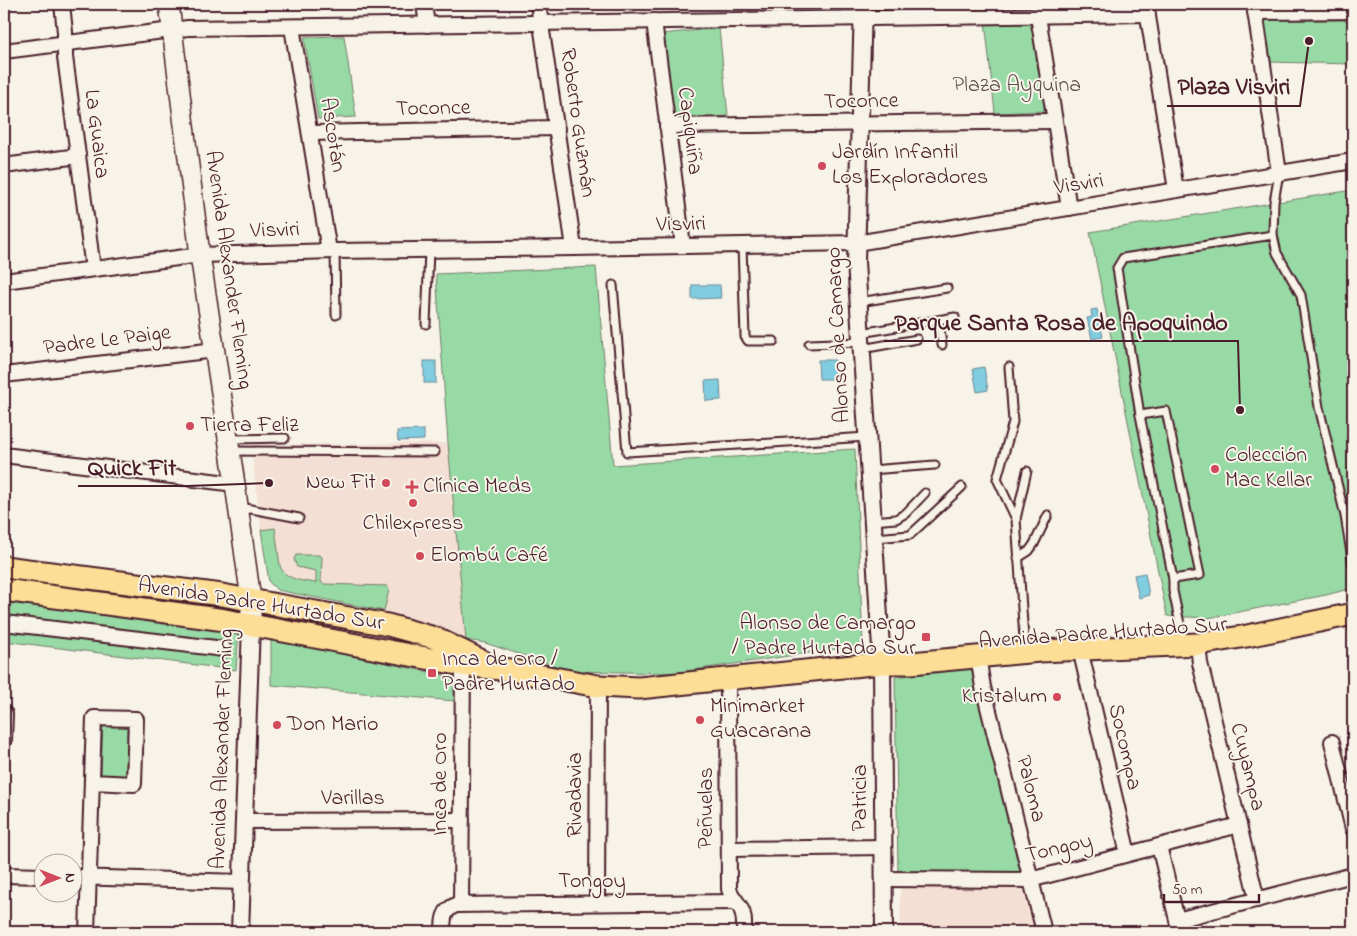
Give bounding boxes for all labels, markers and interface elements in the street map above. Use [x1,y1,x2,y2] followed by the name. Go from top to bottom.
[551,46,603,200] street label: Roberto Guzmán
[1167,67,1300,106] callout: Plaza Visviri
[953,70,1081,103] park label: Plaza Ayquina
[1178,71,1290,106] text: Plaza Visviri
[668,85,710,177] street label: Capiquiña
[823,85,899,119] street label: Toconce
[75,88,117,180] street label: La Guaica
[395,92,471,126] street label: Toconce
[310,95,354,175] street label: Ascotán
[832,137,988,194] place label: Jardín Infantil Los Exploradores
[194,148,261,392] street label: Avenida Alexander Fleming
[816,160,828,172] marker: Jardín Infantil Los Exploradores
[1051,165,1106,205] street label: Visviri
[655,209,706,241] street label: Visviri
[249,214,300,248] street label: Visviri
[818,246,861,424] street label: Alonso de Camargo
[884,302,1238,341] callout: Parque Santa Rosa de Apoquindo
[894,307,1228,342] text: Parque Santa Rosa de Apoquindo
[41,317,173,366] street label: Padre Le Paige
[200,410,299,442] place label: Tierra Feliz
[184,420,196,432] marker: Tierra Feliz
[1225,440,1312,497] place label: Colección Mac Kellar
[78,447,187,486] callout: Quick Fit
[88,452,177,487] text: Quick Fit
[1209,463,1221,475] marker: Colección Mac Kellar
[306,467,377,499] place label: New Fit
[423,471,531,503] place label: Clínica Meds
[380,477,392,489] marker: New Fit
[405,480,419,494] marker: Clínica Meds
[407,497,419,509] marker: Chilexpress
[363,508,463,540] place label: Chilexpress
[430,540,548,572] place label: Elombú Café
[414,550,426,562] marker: Elombú Café
[135,570,387,640] street label: Avenida Padre Hurtado Sur
[732,608,916,665] place label: Alonso de Camargo / Padre Hurtado Sur
[978,609,1229,659] street label: Avenida Padre Hurtado Sur
[203,628,244,870] street label: Avenida Alexander Fleming
[920,631,932,643] marker: Alonso de Camargo / Padre Hurtado Sur
[442,644,575,701] place label: Inca de Oro / Padre Hurtado
[426,667,438,679] marker: Inca de Oro / Padre Hurtado
[962,681,1047,713] place label: Kristalum
[710,691,811,748] place label: Minimarket Guacarana
[1051,691,1063,703] marker: Kristalum
[1099,701,1149,793] street label: Socompa
[286,709,378,741] place label: Don Mario
[694,714,706,726] marker: Minimarket Guacarana
[271,719,283,731] marker: Don Mario
[1220,720,1273,815] street label: Cuyampa
[425,732,457,836] street label: Inca de Oro
[560,752,592,838] street label: Rivadavia
[1006,752,1054,826] street label: Paloma
[845,764,877,832] street label: Patricia
[691,767,723,849] street label: Peñuelas
[320,783,385,815] street label: Varillas
[1022,826,1096,873] street label: Tongoy
[32,854,82,904] north arrow
[558,866,626,899] street label: Tongoy
[1164,871,1260,903] scale bar
[59,873,80,883] text: N
[1172,879,1203,901] text: 50 m

